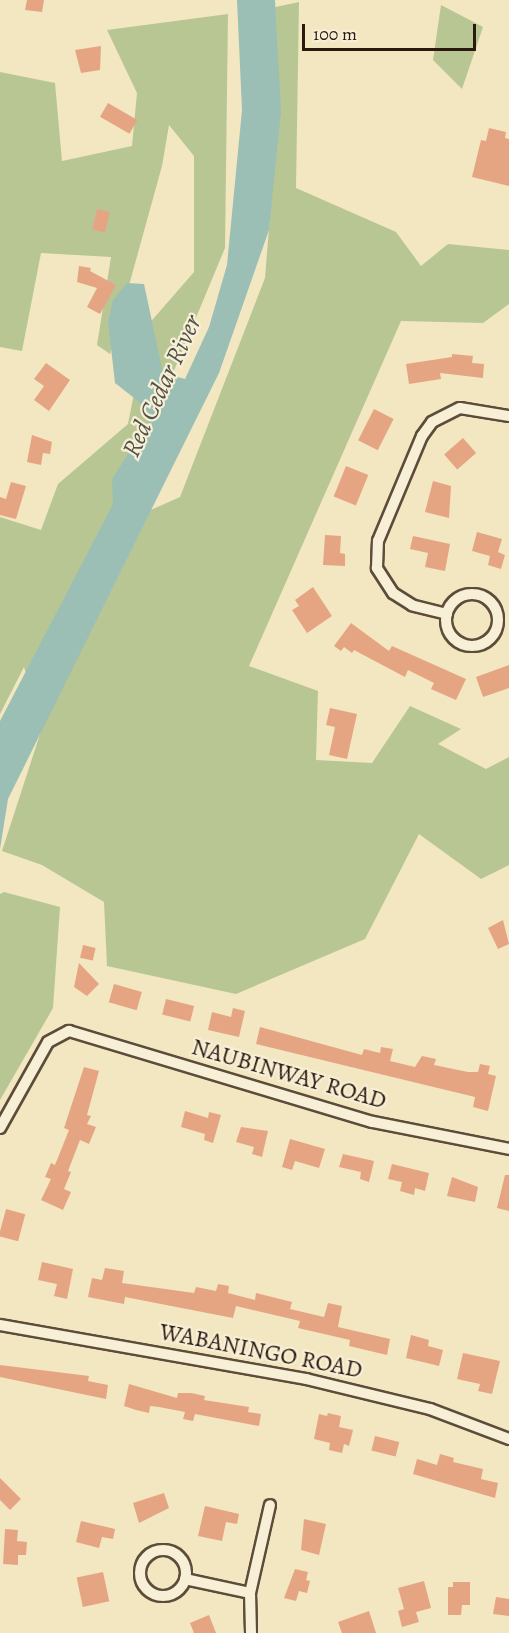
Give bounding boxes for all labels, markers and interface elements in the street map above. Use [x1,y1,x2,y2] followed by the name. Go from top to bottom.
[305,12,479,50] scale bar
[313,22,357,46] text: 100 m
[116,310,208,462] water label: Red Cedar River
[188,1032,390,1116] street label: NAUBINWAY ROAD
[157,1317,365,1385] street label: WABANINGO ROAD

